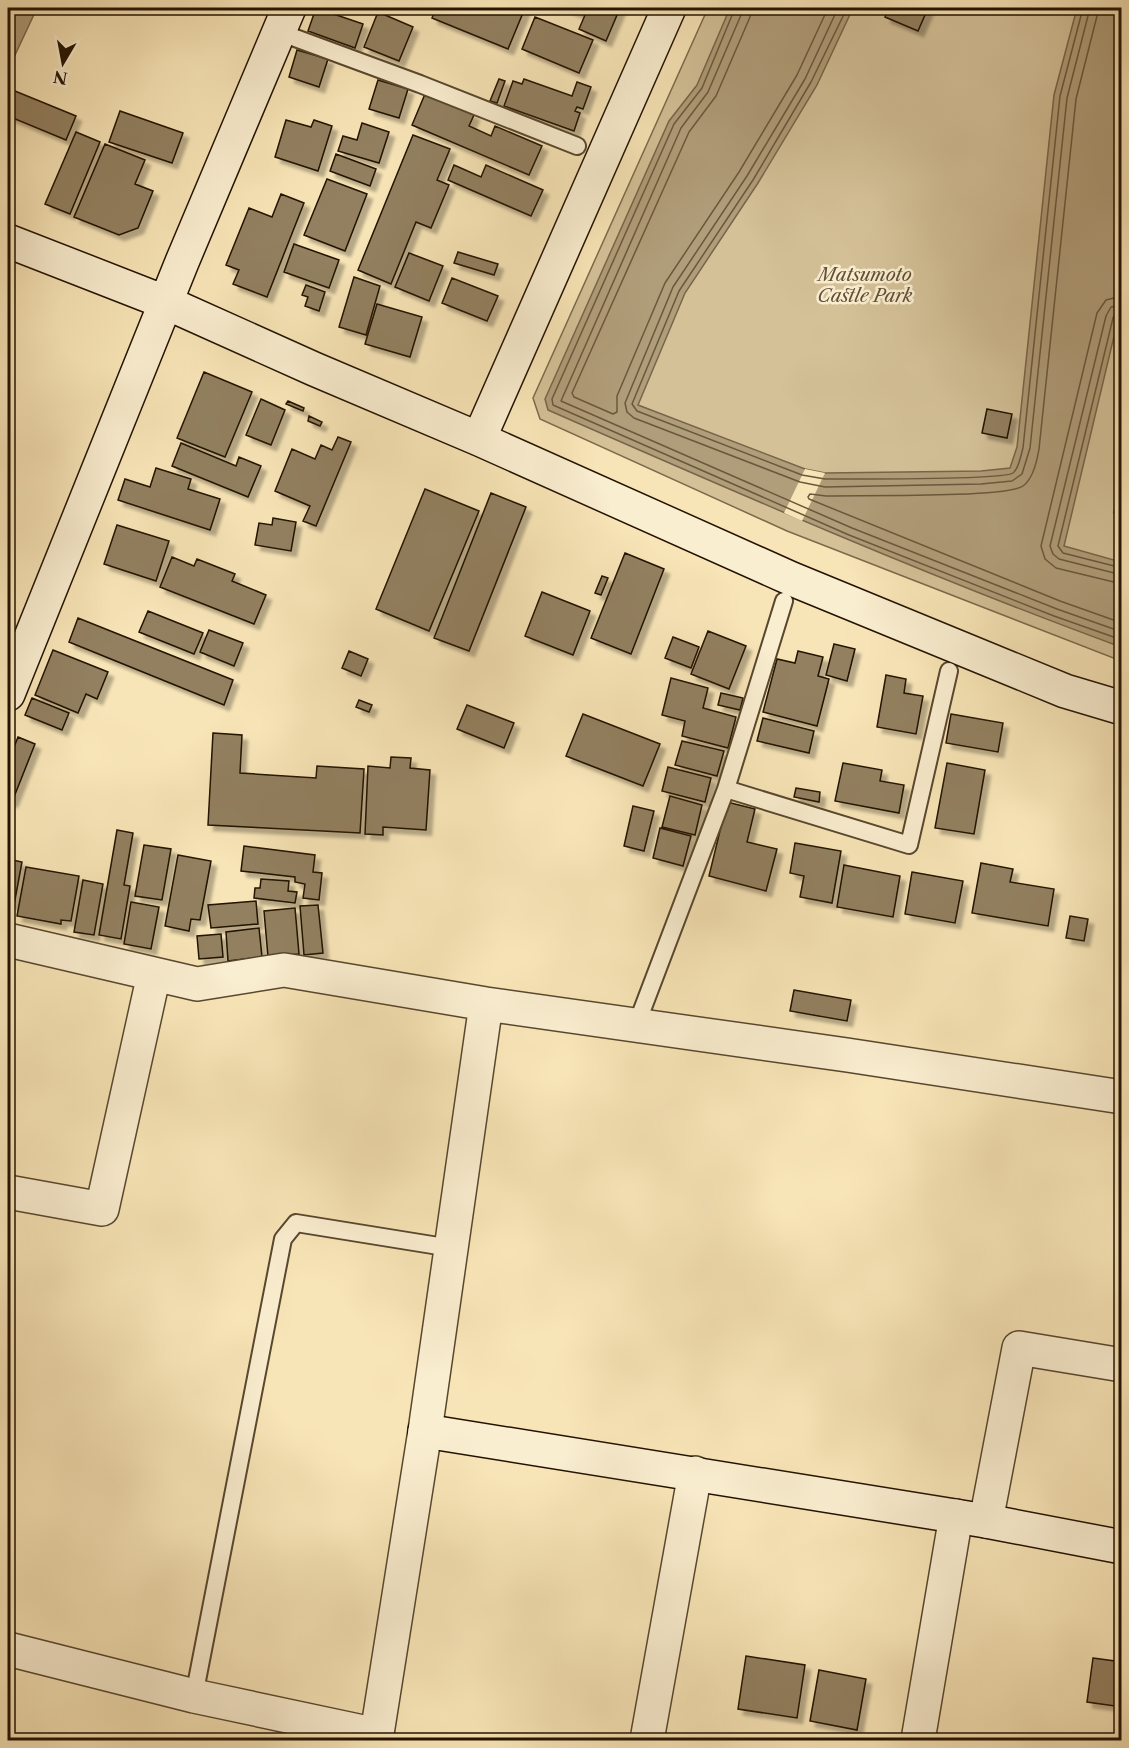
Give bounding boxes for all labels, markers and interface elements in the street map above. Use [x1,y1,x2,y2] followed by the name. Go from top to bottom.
[33,33,93,93] north arrow
[52,67,69,89] text: N
[816,264,913,307] park label: Matsumoto Castle Park

